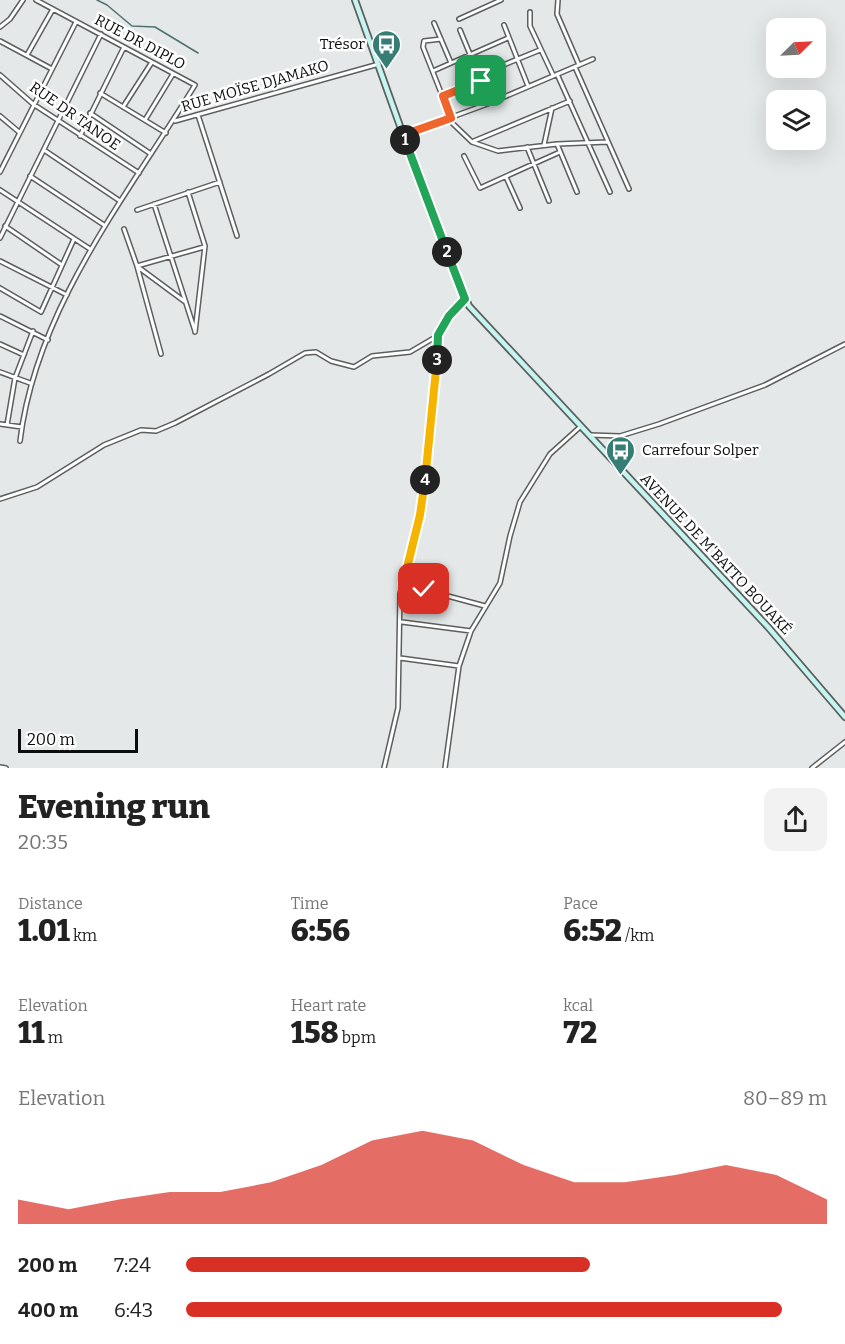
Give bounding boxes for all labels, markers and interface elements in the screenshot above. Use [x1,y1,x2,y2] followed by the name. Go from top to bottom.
[92,11,188,73] street label: RUE DR DIPLO
[766,18,826,78] north arrow
[766,18,826,150] map controls
[370,28,402,70] bus stop icon: Trésor
[320,35,365,53] place label: Trésor
[455,55,506,106] pin
[179,56,331,116] street label: RUE MOÏSE DJAMAKO
[464,64,497,97] icon: arrive
[26,78,124,154] street label: RUE DR TANOE
[766,90,826,150] button: layers
[390,125,420,155] pin: 1
[402,130,408,149] text: 1
[432,237,462,267] pin: 2
[442,242,452,261] text: 2
[422,345,452,375] pin: 3
[432,350,442,369] text: 3
[605,434,637,476] bus stop icon: Carrefour Solper
[642,441,759,459] place label: Carrefour Solper
[410,465,440,495] pin: 4
[420,470,430,489] text: 4
[636,470,796,638] street label: AVENUE DE M'BATTO BOUAKÉ
[398,563,449,614] pin
[407,572,440,605] icon: check
[18,726,138,754] scale bar
[27,730,75,749] text: 200 m
[18,787,210,827] text: Evening run
[764,788,827,851] button: share
[18,830,68,854] text: 20:35
[18,894,83,913] text: Distance
[291,894,328,913] text: Time
[563,894,598,913] text: Pace
[18,913,70,949] text: 1.01
[291,913,350,949] text: 6:56
[563,913,622,949] text: 6:52
[70,926,97,945] text: km
[622,926,654,945] text: /km
[18,996,88,1015] text: Elevation
[291,996,366,1015] text: Heart rate
[563,996,593,1015] text: kcal
[18,1015,45,1051] text: 11
[291,1015,339,1051] text: 158
[563,1015,597,1051] text: 72
[45,1028,63,1047] text: m
[339,1028,376,1047] text: bpm
[18,1086,105,1110] text: Elevation
[743,1086,827,1110] text: 80–89 m
[18,1253,77,1277] text: 200 m
[114,1253,151,1277] text: 7:24
[18,1298,78,1322] text: 400 m
[114,1298,153,1322] text: 6:43

